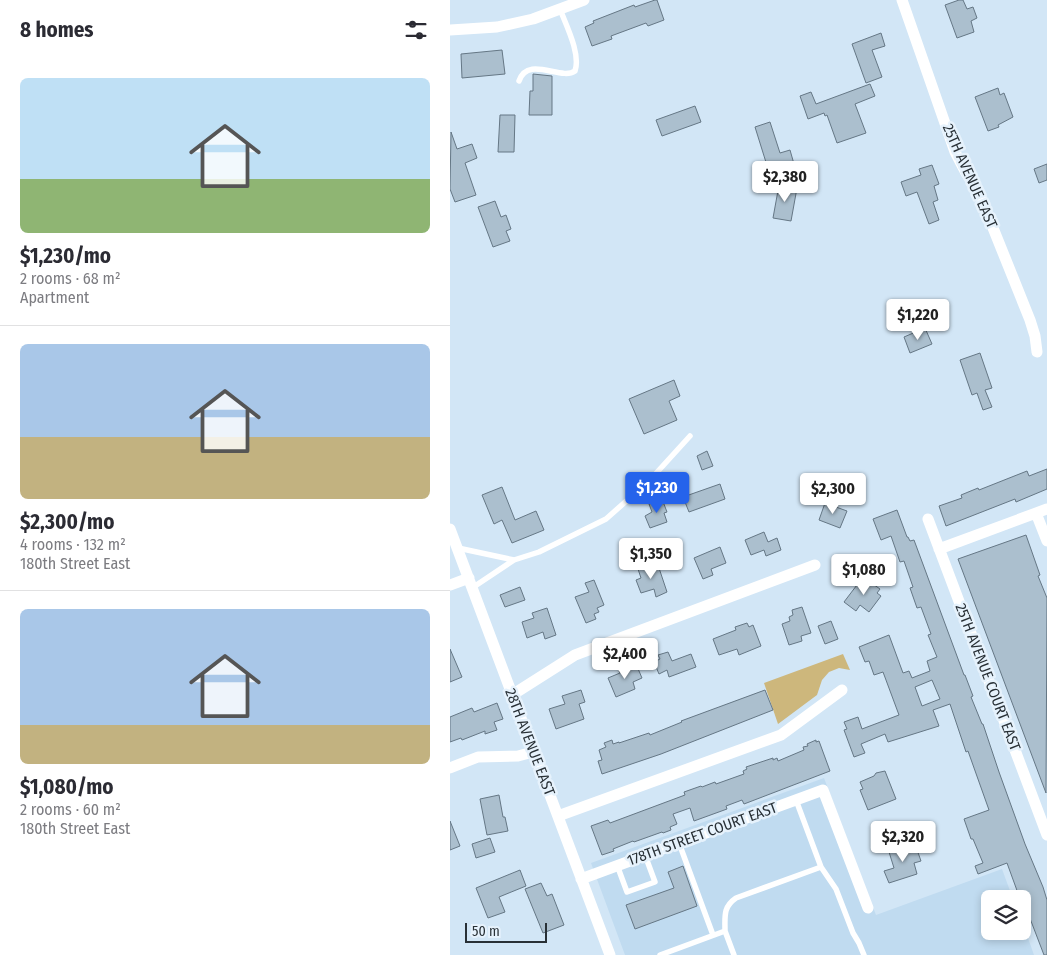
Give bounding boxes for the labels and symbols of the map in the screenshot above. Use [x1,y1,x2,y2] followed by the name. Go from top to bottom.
[939,121,1001,231] street label: 25TH AVENUE EAST
[744,160,826,203] pin: $2,380
[877,298,959,341] pin: $1,220
[616,472,698,514] pin: $1,230
[792,472,874,515] pin: $2,300
[610,538,692,580] pin: $1,350
[823,554,905,596] pin: $1,080
[952,601,1024,753] street label: 25TH AVENUE COURT EAST
[584,638,666,680] pin: $2,400
[501,686,559,798] street label: 28TH AVENUE EAST
[625,798,779,869] street label: 178TH STREET COURT EAST
[862,820,944,863] pin: $2,320
[465,920,548,943] scale bar

